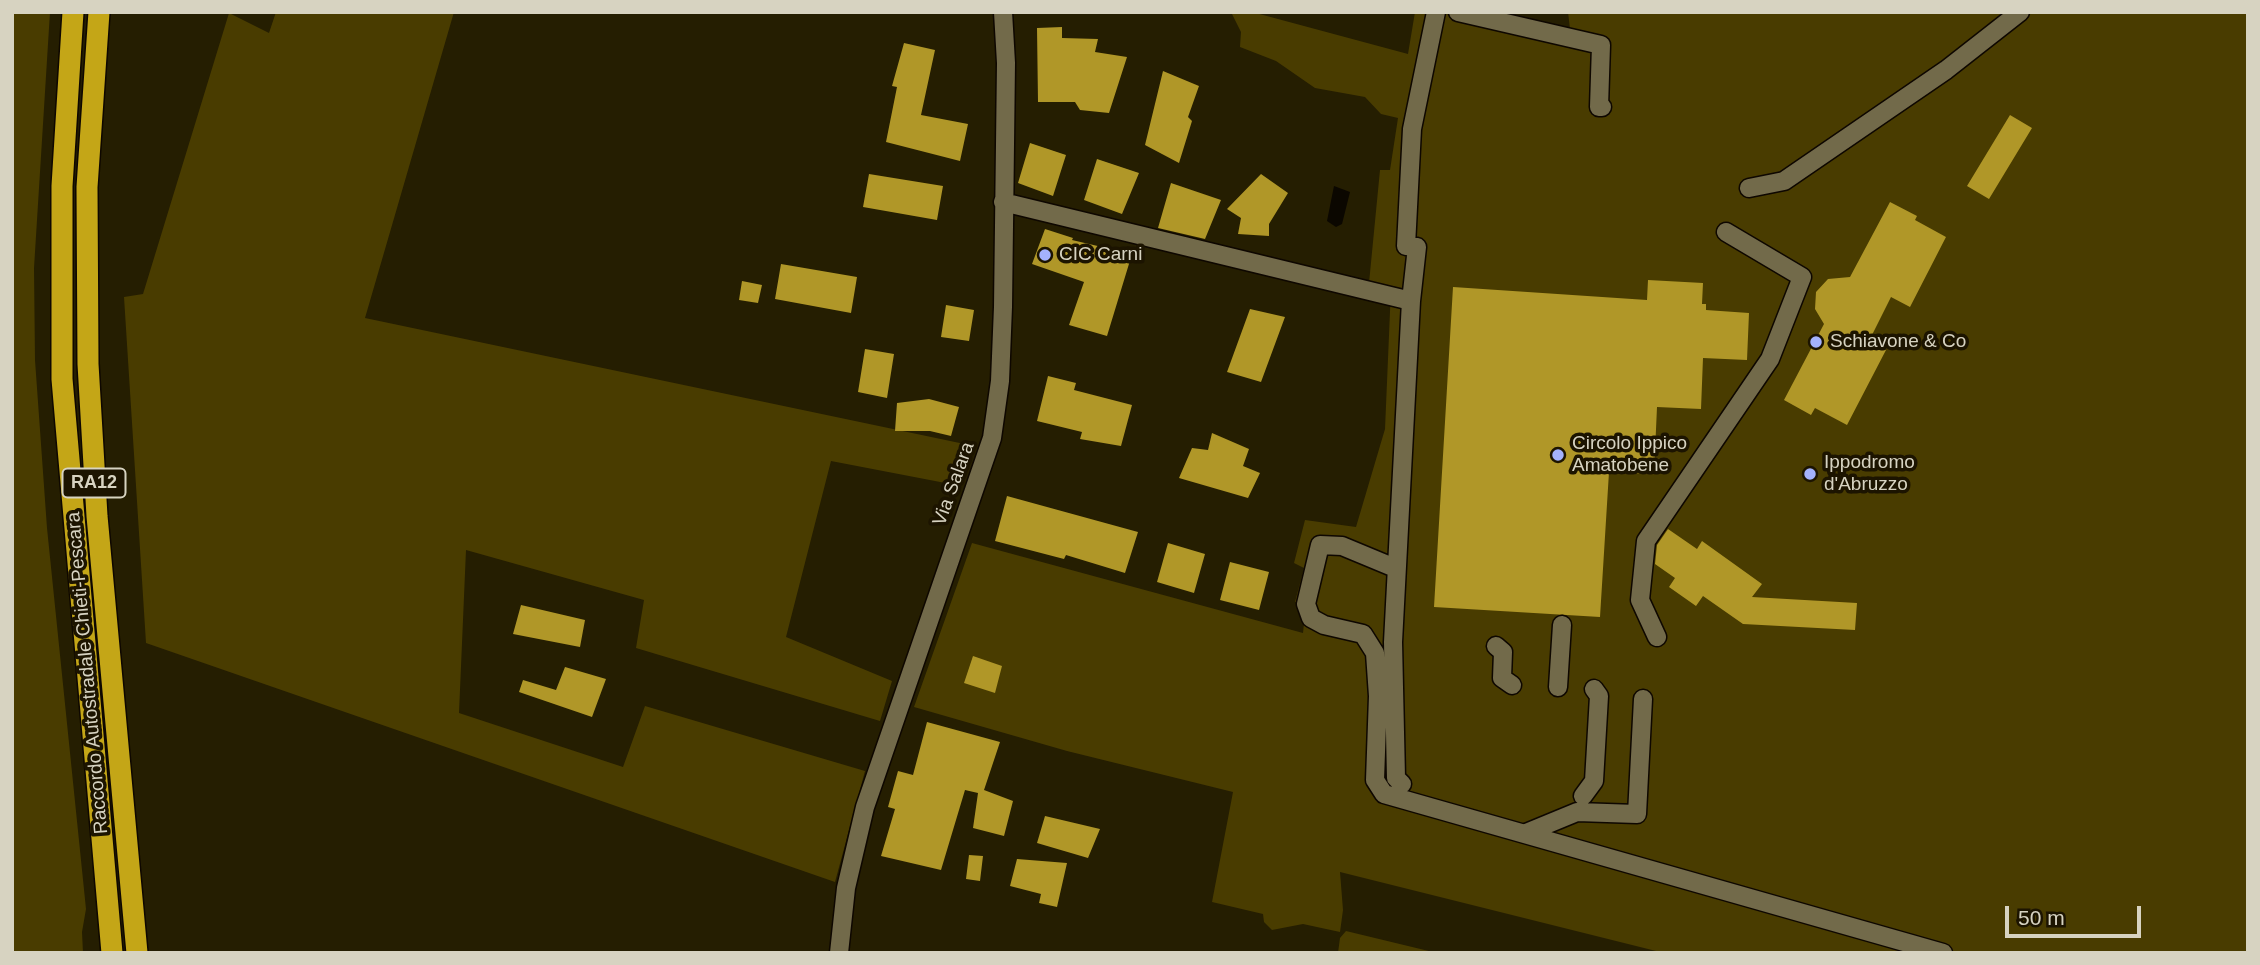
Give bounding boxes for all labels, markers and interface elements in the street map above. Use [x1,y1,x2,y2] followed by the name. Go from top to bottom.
[1059,244,1142,266] place label: CIC Carni
[1037,247,1053,263] marker: CIC Carni
[1830,331,1966,353] place label: Schiavone & Co
[1808,334,1824,350] marker: Schiavone & Co
[1572,433,1687,477] place label: Circolo Ippico Amatobene
[928,439,980,529] street label: Via Salara
[1550,447,1566,463] marker: Circolo Ippico Amatobene
[1824,452,1915,496] place label: Ippodromo d'Abruzzo
[1802,466,1818,482] marker: Ippodromo d'Abruzzo
[62,468,126,498] road number: RA12
[63,511,113,835] street label: Raccordo Autostradale Chieti-Pescara
[2008,892,2144,936] scale bar
[2018,906,2065,929] text: 50 m

